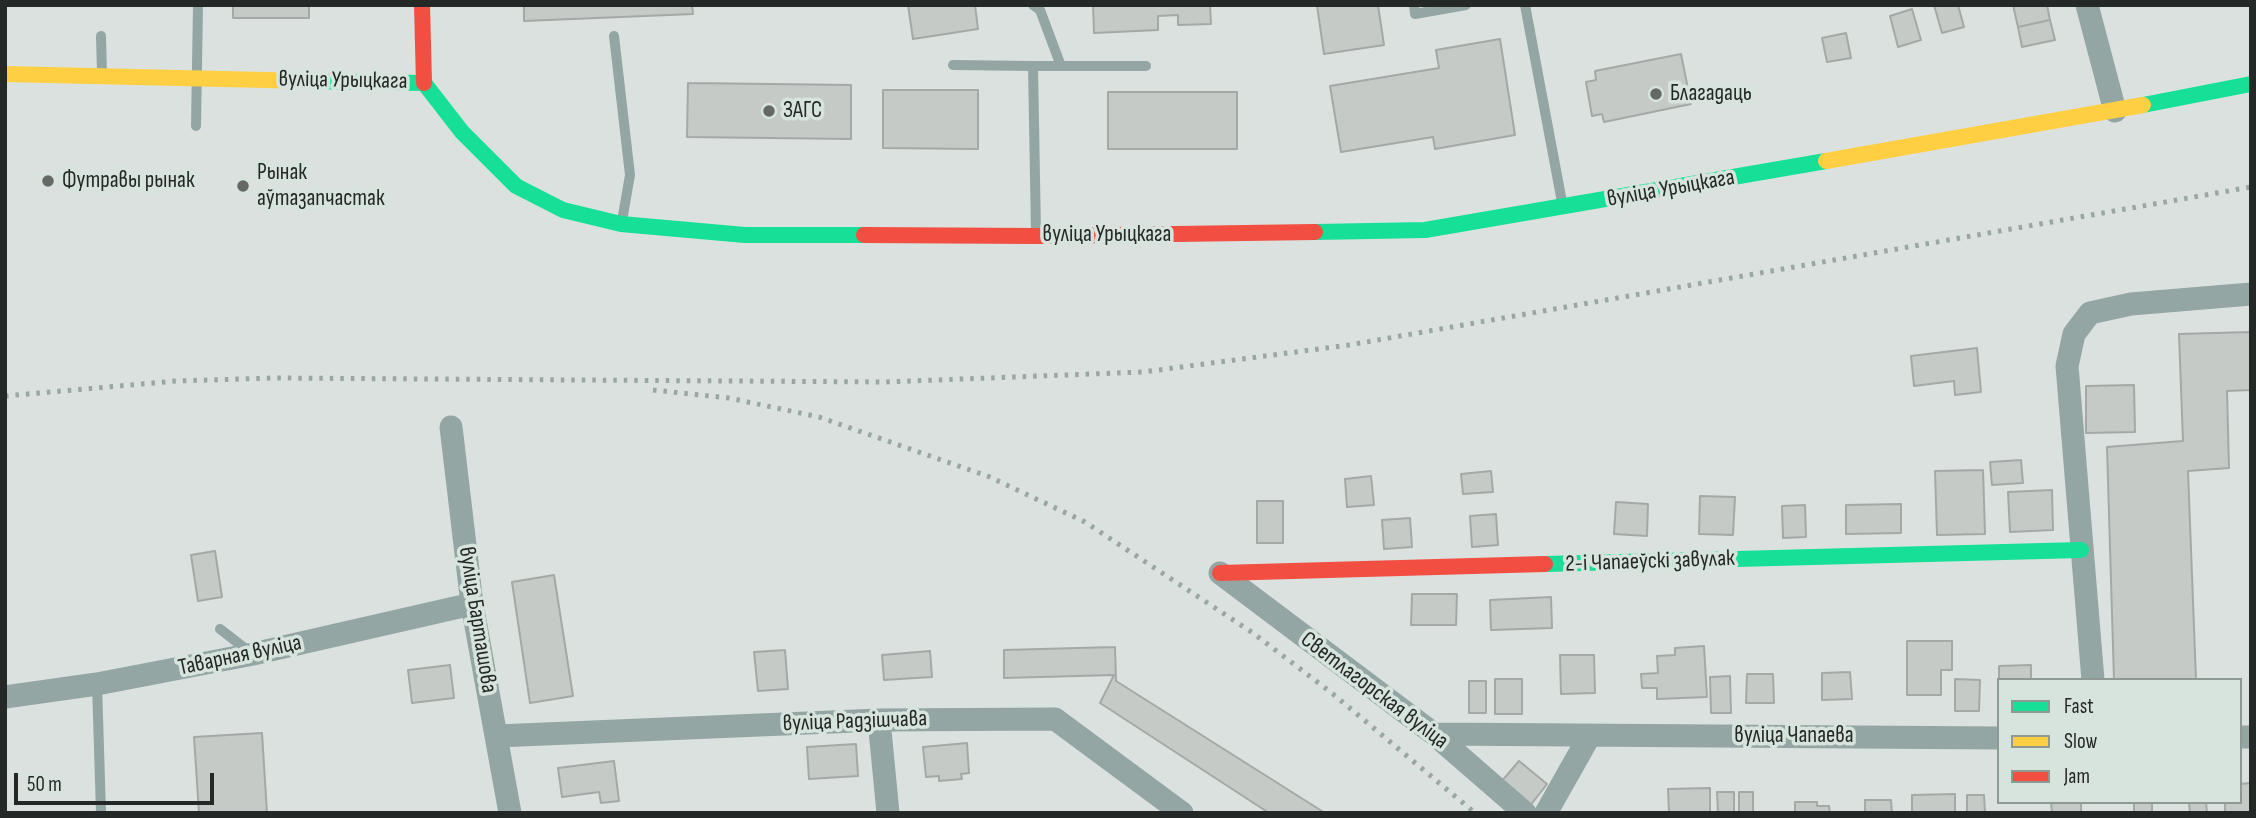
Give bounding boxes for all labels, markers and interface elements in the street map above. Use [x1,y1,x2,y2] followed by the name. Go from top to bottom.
[278,66,408,96] street label: вуліца Урыцкага
[1670,80,1752,108] place label: Благадаць
[1648,86,1664,102] marker: Благадаць
[783,97,822,125] place label: ЗАГС
[761,103,777,119] marker: ЗАГС
[257,159,385,213] place label: Рынак аўтазапчастак
[1605,164,1737,214] street label: вуліца Урыцкага
[62,167,195,195] place label: Футравы рынак
[40,173,56,189] marker: Футравы рынак
[235,178,251,194] marker: Рынак аўтазапчастак
[1043,221,1171,249] street label: вуліца Урыцкага
[452,545,502,695] street label: вуліца Барташова
[1565,545,1735,579] street label: 2-і Чапаеўскі завулак
[1295,626,1453,756] street label: Светлагорская вуліца
[176,630,304,682] street label: Таварная вуліца
[1997,678,2242,804] legend
[2064,694,2094,719] text: Fast
[782,706,928,738] street label: вуліца Радзішчава
[1734,722,1854,750] street label: вуліца Чапаева
[2064,729,2097,754] text: Slow
[18,758,217,802] scale bar
[2064,764,2090,789] text: Jam
[27,772,62,797] text: 50 m

